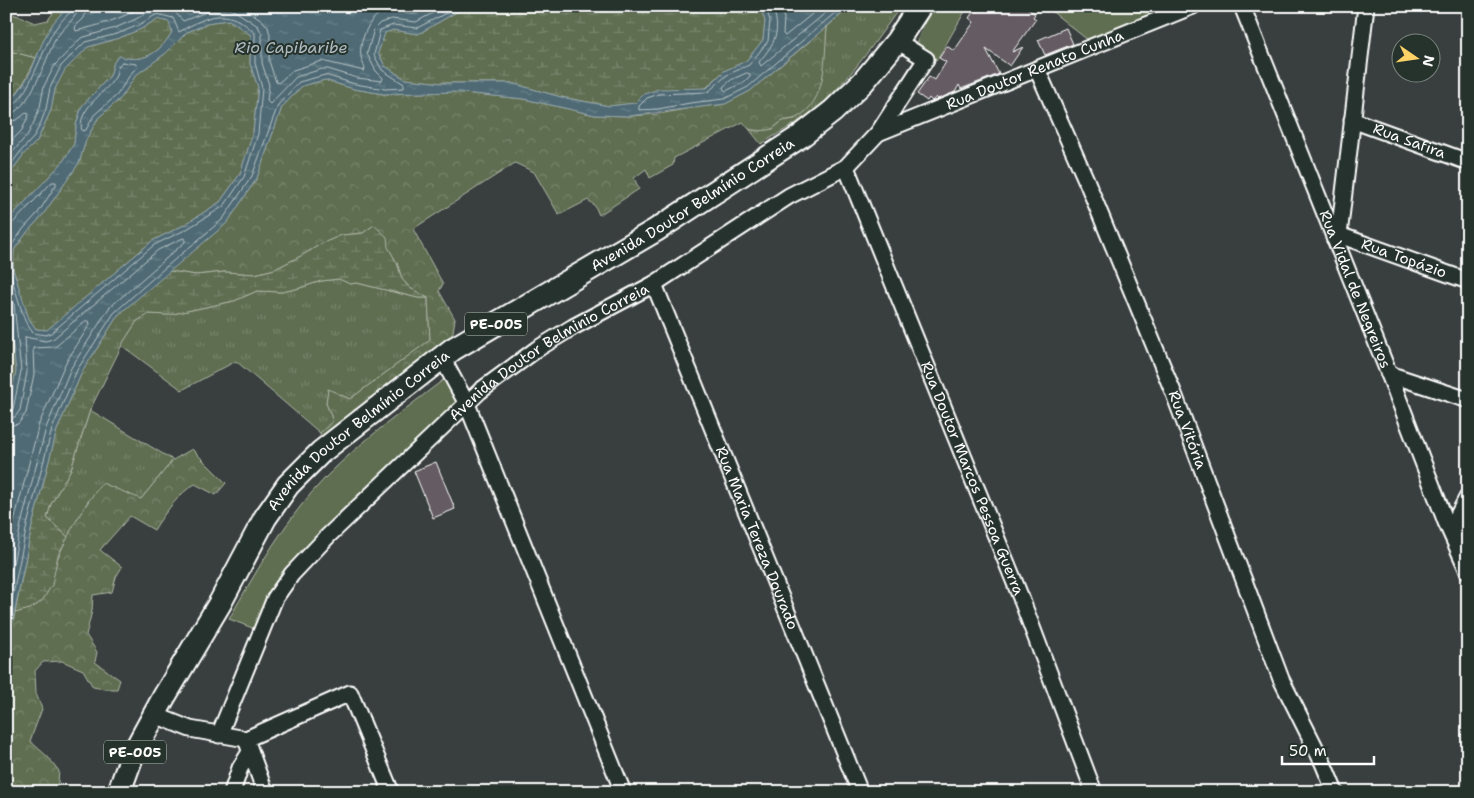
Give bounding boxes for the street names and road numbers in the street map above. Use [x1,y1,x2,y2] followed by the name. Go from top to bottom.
[943,25,1127,115] street label: Rua Doutor Renato Cunha
[1370,118,1449,163] street label: Rua Safira
[587,133,799,276] street label: Avenida Doutor Belmínio Correia
[1315,207,1396,371] street label: Rua Vidal de Negreiros
[1359,234,1449,283] street label: Rua Topázio
[445,278,653,425] street label: Avenida Doutor Belminio Correia
[465,312,527,336] road number: PE-005
[263,345,454,515] street label: Avenida Doutor Belmínio Correia
[916,358,1029,599] street label: Rua Doutor Marcos Pessoa Guerra
[1164,388,1211,472] street label: Rua Vitória
[711,443,803,632] street label: Rua Maria Tereza Dourado
[104,740,166,764] road number: PE-005

